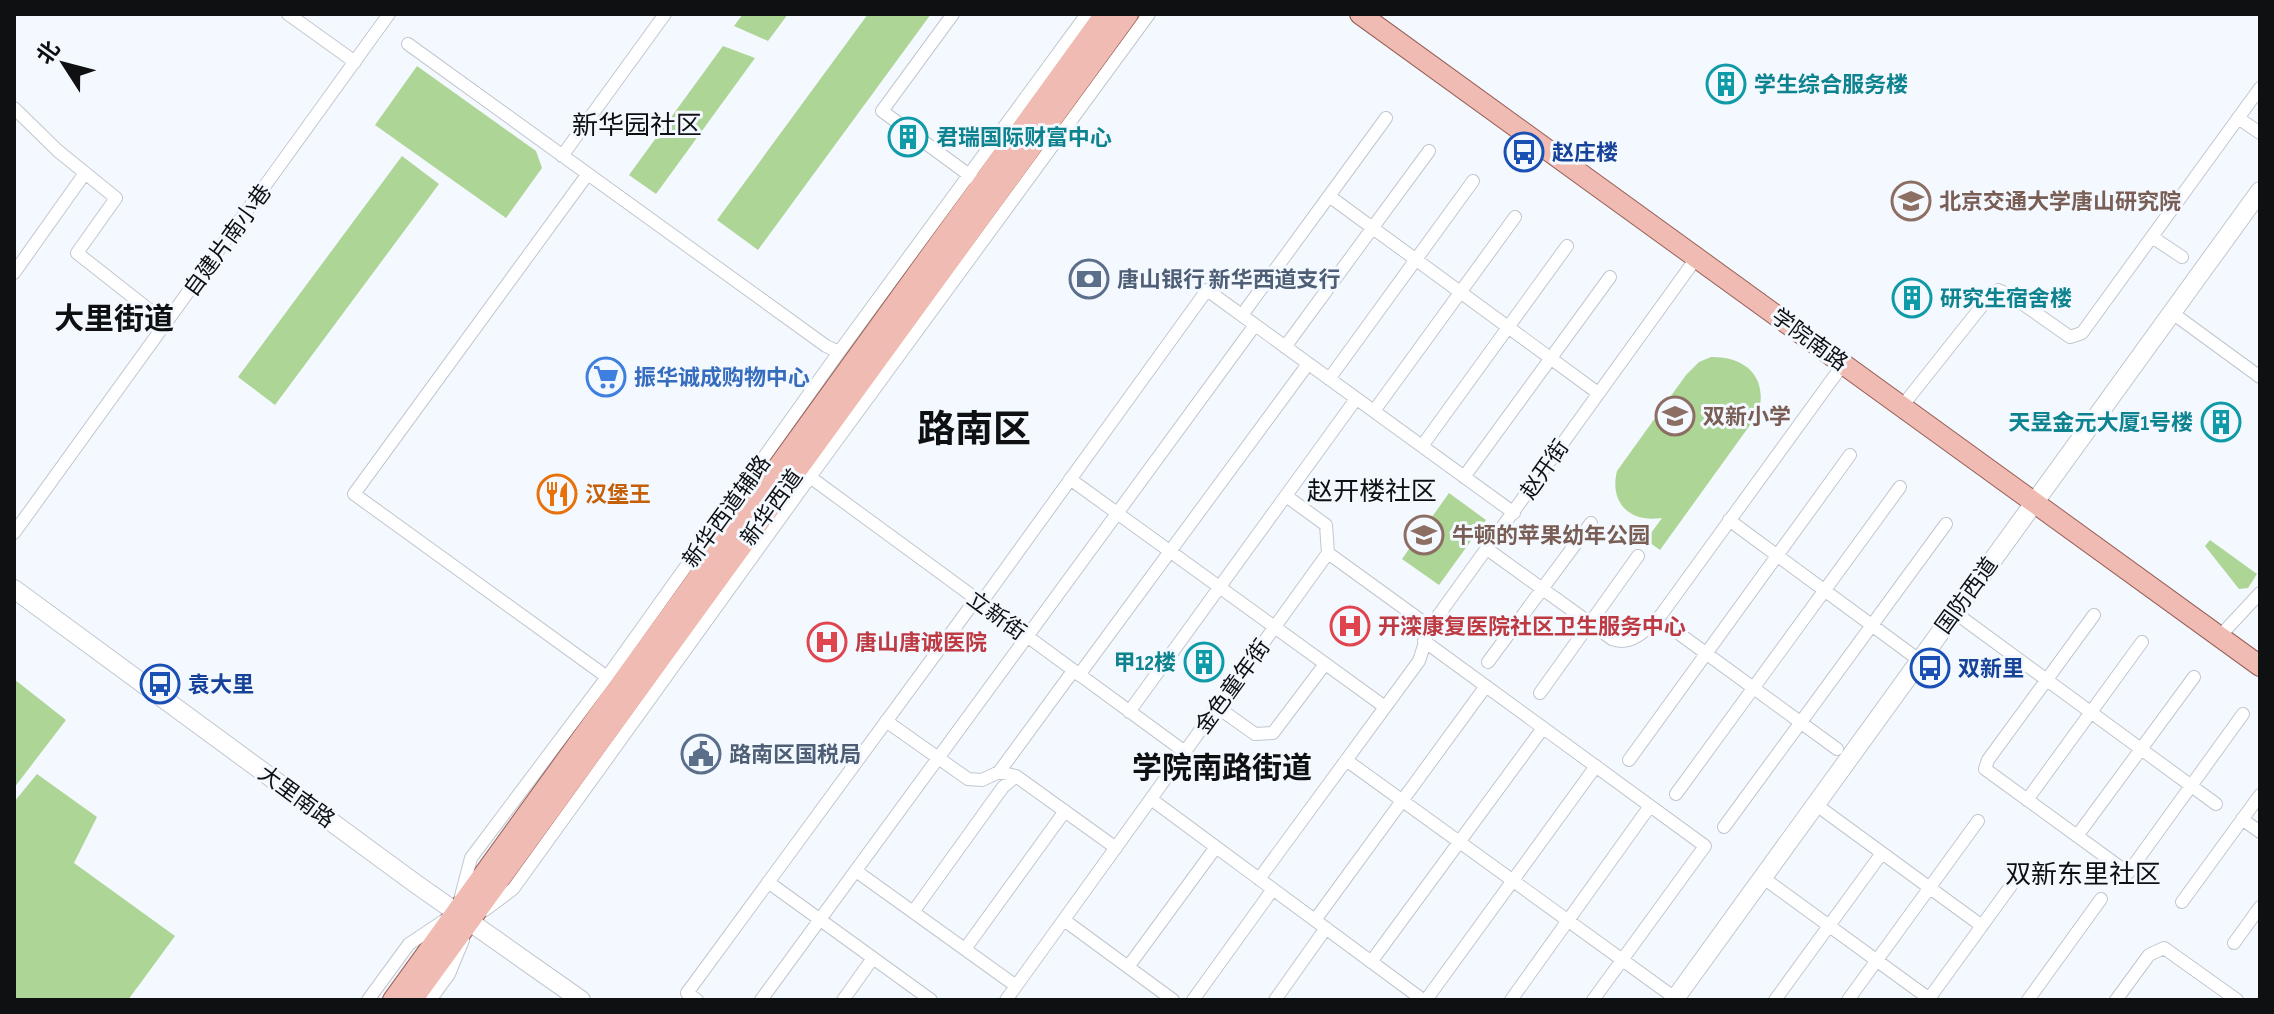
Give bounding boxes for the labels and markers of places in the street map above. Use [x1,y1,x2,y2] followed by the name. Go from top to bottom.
[1705,63,1747,105] building icon: 学生综合服务楼
[1754,72,1908,99] place label: 学生综合服务楼
[887,116,929,158] building icon: 君瑞国际财富中心
[936,125,1112,152] place label: 君瑞国际财富中心
[1503,131,1545,173] bus stop icon: 赵庄楼
[1552,140,1618,167] place label: 赵庄楼
[1890,180,1932,222] school or university icon: 北京交通大学唐山研究院
[1939,189,2181,216] place label: 北京交通大学唐山研究院
[1068,258,1110,300] bank icon: 唐山银行 新华西道支行
[1117,267,1340,294] place label: 唐山银行 新华西道支行
[1891,277,1933,319] building icon: 研究生宿舍楼
[1940,286,2072,313] place label: 研究生宿舍楼
[585,356,627,398] supermarket icon: 振华诚成购物中心
[634,365,810,392] place label: 振华诚成购物中心
[1654,395,1696,437] school or university icon: 双新小学
[2200,401,2242,443] building icon: 天昱金元大厦1号楼
[1703,404,1791,431] place label: 双新小学
[2008,410,2193,437] place label: 天昱金元大厦1号楼
[536,473,578,515] restaurant icon: 汉堡王
[585,482,651,509] place label: 汉堡王
[1403,514,1445,556] school or university icon: 牛顿的苹果幼年公园
[1452,523,1650,550] place label: 牛顿的苹果幼年公园
[1329,605,1371,647] hospital icon: 开滦康复医院社区卫生服务中心
[1378,614,1686,641] place label: 开滦康复医院社区卫生服务中心
[806,621,848,663] hospital icon: 唐山唐诚医院
[855,630,987,657] place label: 唐山唐诚医院
[1183,641,1225,683] building icon: 甲12楼
[1909,647,1951,689] bus stop icon: 双新里
[1113,650,1176,677] place label: 甲12楼
[1958,656,2024,683] place label: 双新里
[139,663,181,705] bus stop icon: 袁大里
[188,672,254,699] place label: 袁大里
[680,733,722,775] public building icon: 路南区国税局
[729,742,861,769] place label: 路南区国税局

